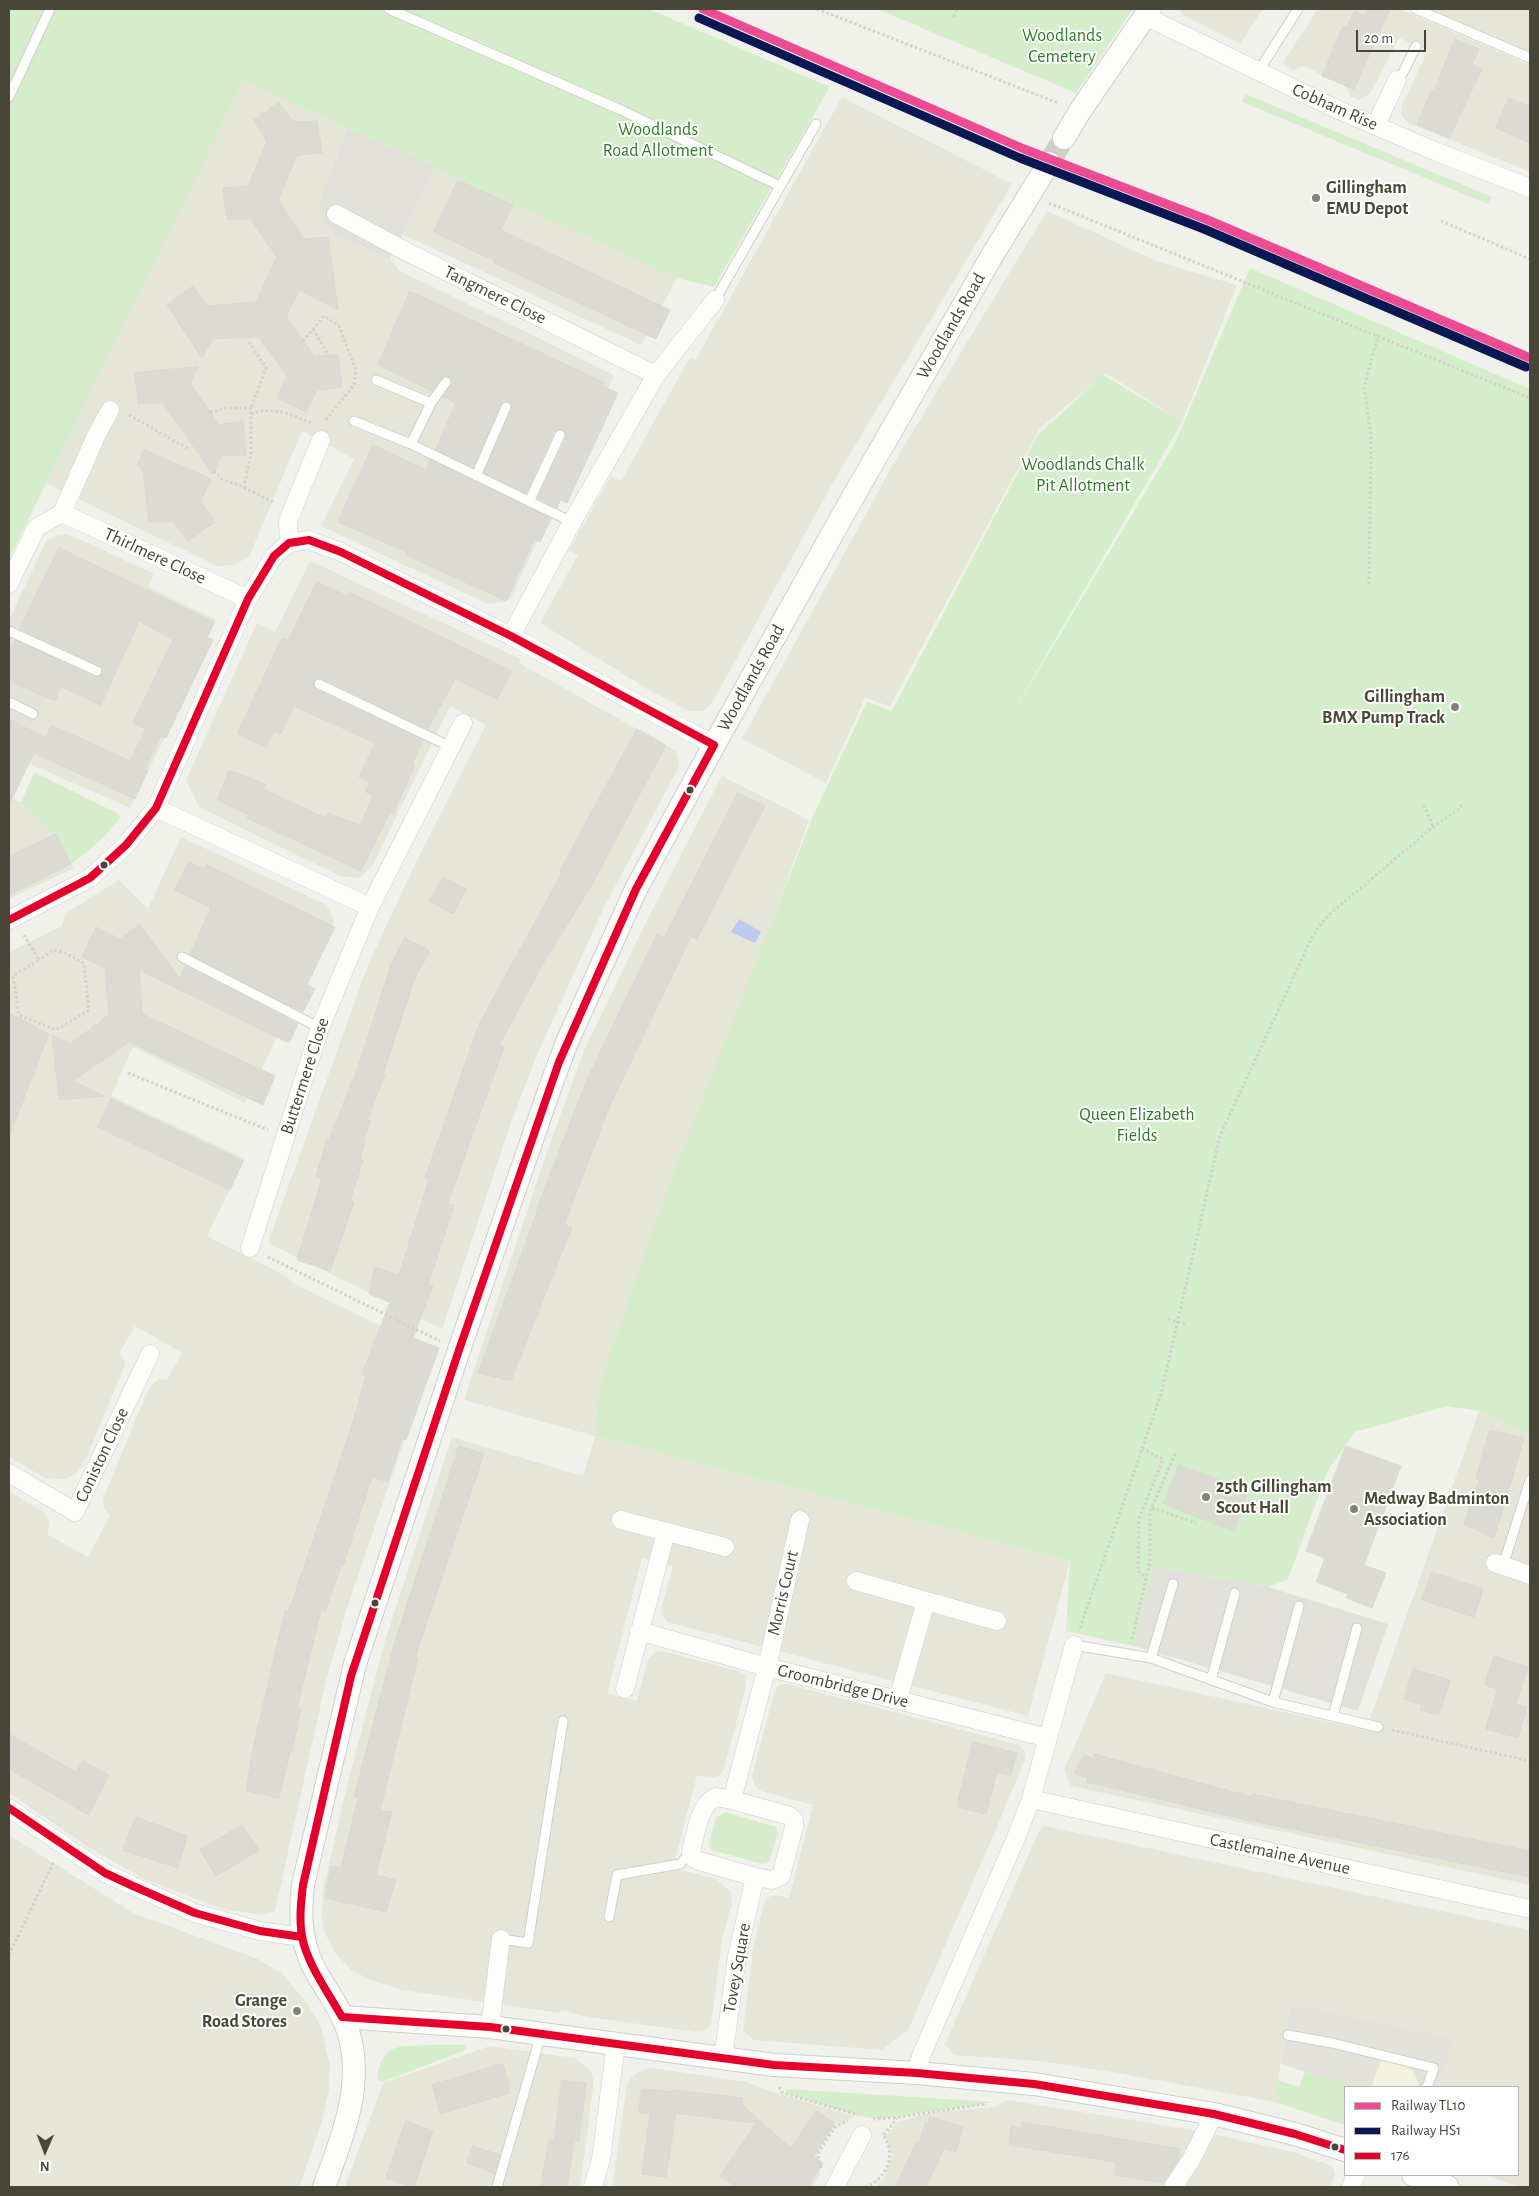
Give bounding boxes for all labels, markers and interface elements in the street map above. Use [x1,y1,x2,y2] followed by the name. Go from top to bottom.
[1359,20,1429,52] scale bar
[1022,25,1102,68] park label: Woodlands Cemetery
[1364,31,1393,46] text: 20 m
[1289,79,1381,135] street label: Cobham Rise
[603,119,713,162] park label: Woodlands Road Allotment
[1326,177,1408,220] place label: Gillingham EMU Depot
[1310,192,1322,204] marker: Gillingham EMU Depot
[440,261,550,329] street label: Tangmere Close
[912,269,990,383] street label: Woodlands Road
[1022,454,1144,496] park label: Woodlands Chalk Pit Allotment
[101,523,209,589] street label: Thirlmere Close
[713,621,789,735] street label: Woodlands Road
[1322,686,1445,729] place label: Gillingham BMX Pump Track
[1449,701,1461,713] marker: Gillingham BMX Pump Track
[685,785,695,795] unlabelled marker
[99,860,109,870] unlabelled marker
[276,1015,334,1137] street label: Buttermere Close
[1079,1104,1195,1146] park label: Queen Elizabeth Fields
[71,1404,133,1506] street label: Coniston Close
[1216,1476,1331,1518] place label: 25th Gillingham Scout Hall
[1364,1488,1509,1530] place label: Medway Badminton Association
[1200,1491,1212,1503] marker: 25th Gillingham Scout Hall
[1348,1503,1360,1515] marker: Medway Badminton Association
[763,1548,803,1638] street label: Morris Court
[370,1598,380,1608] unlabelled marker
[775,1659,911,1713] street label: Groombridge Drive
[1208,1829,1352,1879] street label: Castlemaine Avenue
[718,1921,756,2015] street label: Tovey Square
[202,1990,287,2032] place label: Grange Road Stores
[291,2005,303,2017] marker: Grange Road Stores
[501,2024,511,2034] unlabelled marker
[1344,2086,1519,2176] legend
[1391,2098,1465,2113] text: Railway TL10
[1391,2123,1461,2138] text: Railway HS1
[20,2126,70,2176] north arrow
[1330,2142,1340,2152] unlabelled marker
[1391,2148,1409,2163] text: 176
[40,2159,50,2173] text: N

